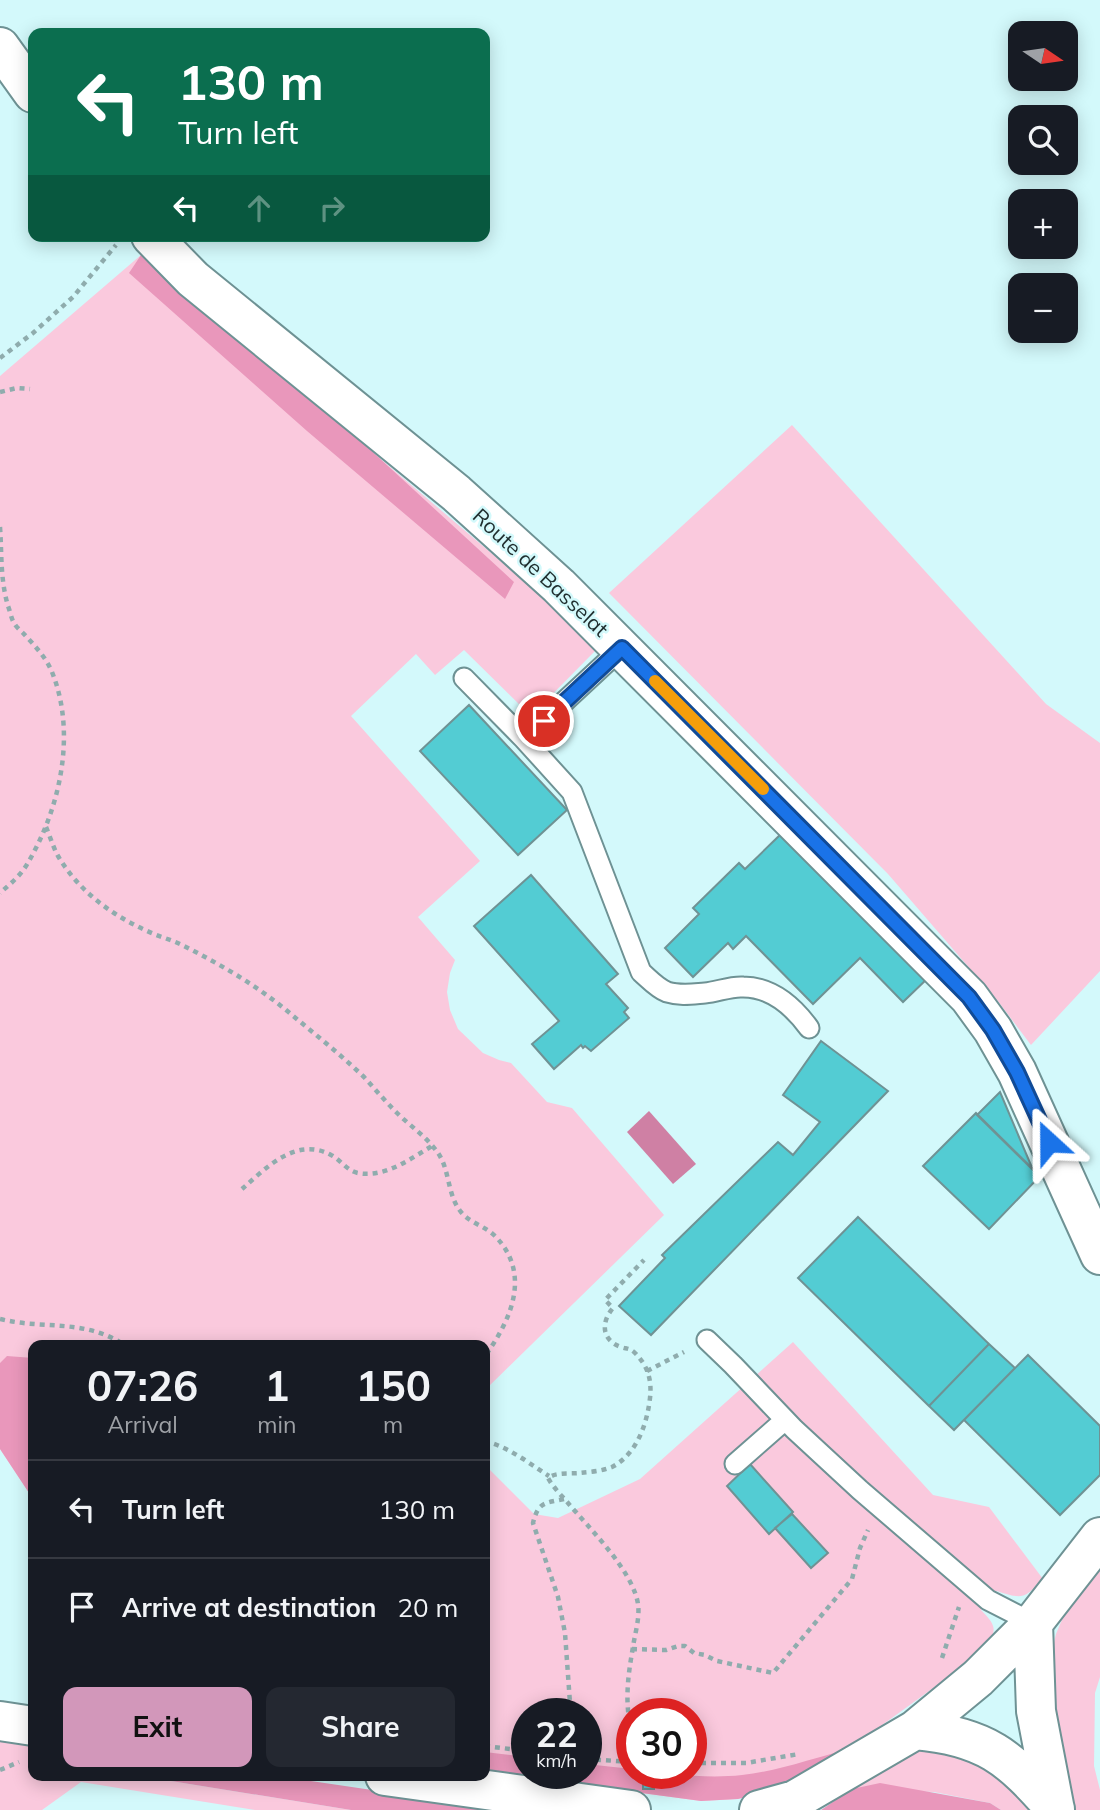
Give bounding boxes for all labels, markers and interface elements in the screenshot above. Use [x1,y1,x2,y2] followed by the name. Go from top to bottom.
[1008,21,1078,91] north arrow
[1008,21,1078,343] map controls
[178,51,324,112] text: 130 m
[63,56,154,147] icon: left
[1008,105,1078,175] button: search
[178,112,298,152] text: Turn left
[167,189,205,227] icon: left
[240,189,278,227] icon: ahead
[313,189,351,227] icon: right
[1008,189,1078,259] button: +
[1008,273,1078,343] button: −
[468,502,614,642] street label: Route de Basselat
[514,691,574,751] pin
[525,702,563,740] icon: arrive
[1012,1105,1086,1179] position arrow
[87,1359,198,1412] text: 07:26
[264,1359,289,1412] text: 1
[355,1359,431,1412] text: 150
[107,1410,178,1439] text: Arrival
[257,1410,296,1439] text: min
[383,1410,403,1439] text: m
[63,1490,101,1528] icon: left
[122,1493,224,1526] text: Turn left
[379,1493,455,1526] text: 130 m
[63,1588,101,1626] icon: arrive
[122,1591,377,1624] text: Arrive at destination
[398,1591,458,1624] text: 20 m
[63,1687,252,1767] button: Exit
[266,1687,455,1767] button: Share
[616,1698,707,1789] speed limit sign: 30
[535,1712,578,1756] text: 22
[536,1749,577,1772] text: km/h

